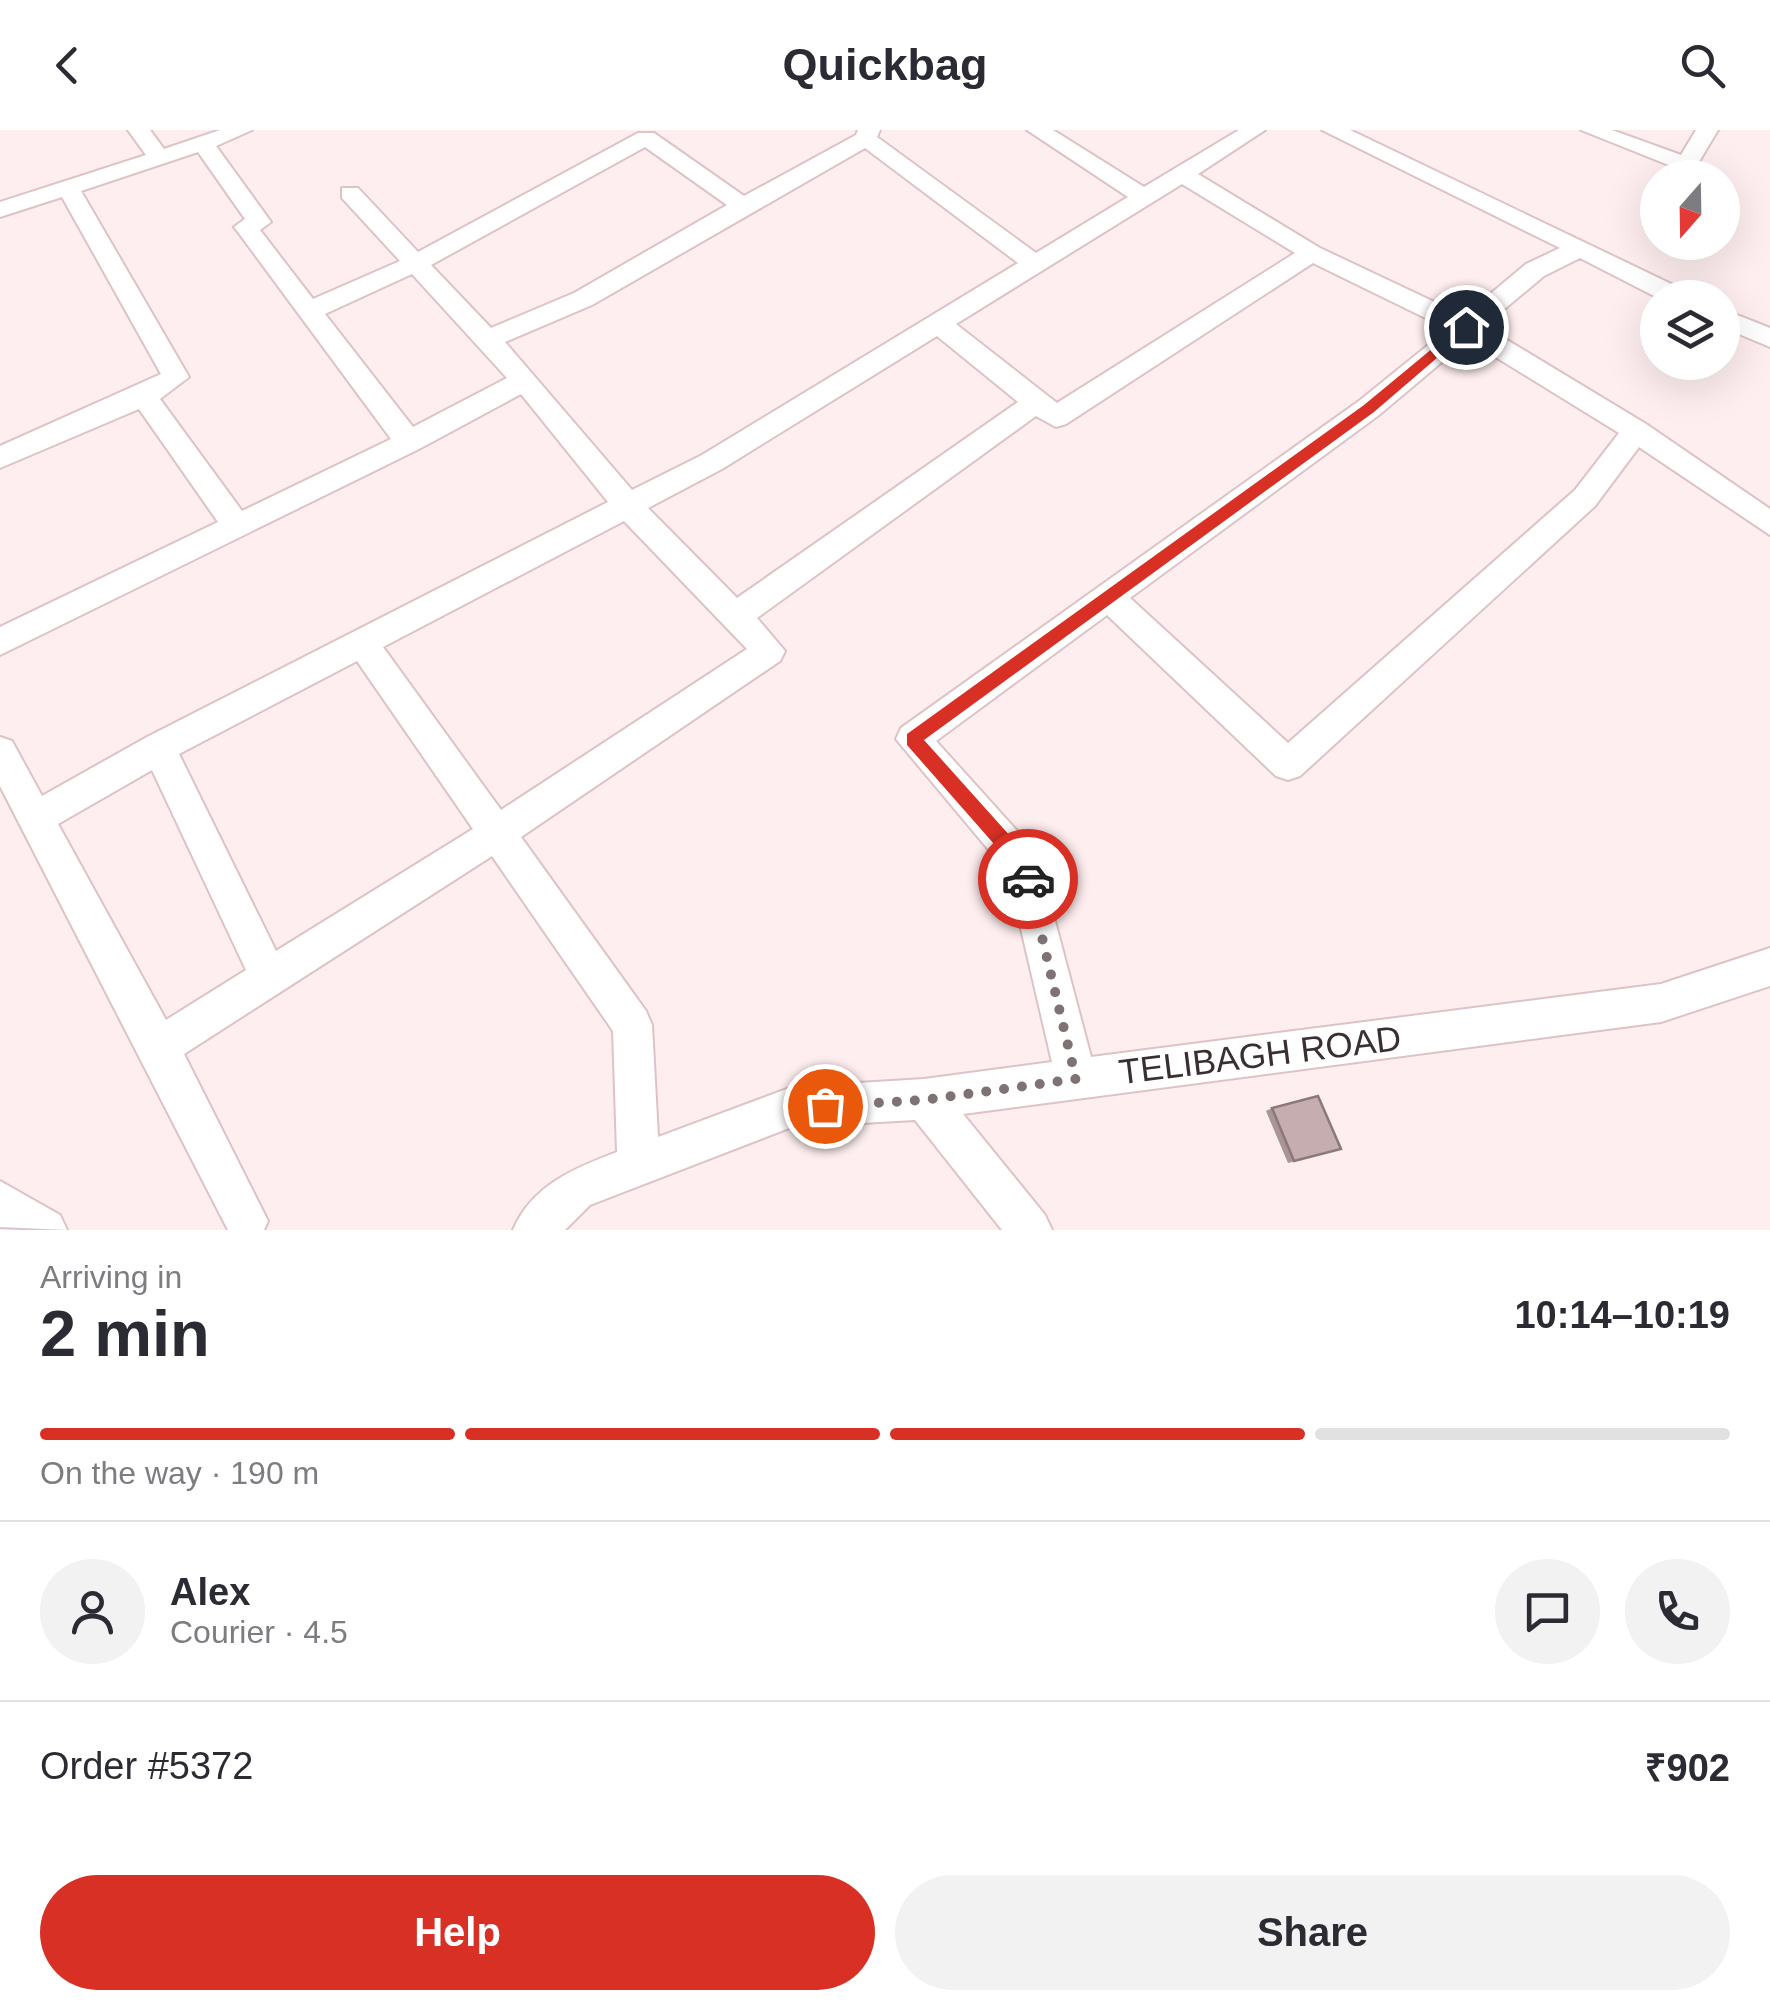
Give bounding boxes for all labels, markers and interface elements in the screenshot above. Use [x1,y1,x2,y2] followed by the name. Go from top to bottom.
[40,38,95,93] icon: back
[1675,38,1730,93] icon: search
[782,39,988,90] text: Quickbag
[1640,160,1740,260] north arrow
[1640,160,1740,380] map controls
[1640,280,1740,380] button: layers
[1424,285,1509,370] pin
[1439,300,1494,355] icon: home
[978,829,1078,929] courier
[1001,852,1056,907] icon: car
[1117,1018,1403,1091] street label: TELIBAGH ROAD
[783,1064,868,1149] pin
[798,1079,853,1134] icon: bag
[40,1259,182,1295] text: Arriving in
[1514,1294,1730,1336] text: 10:14–10:19
[40,1297,210,1370] text: 2 min
[40,1455,319,1491] text: On the way · 190 m
[40,1559,145,1664] button: person
[1495,1559,1600,1664] button: chat
[1625,1559,1730,1664] button: phone
[170,1571,250,1613] text: Alex
[170,1614,348,1650] text: Courier · 4.5
[40,1745,253,1787] text: Order #5372
[1645,1747,1730,1789] text: ₹902
[40,1875,875,1990] button: Help
[895,1875,1730,1990] button: Share

